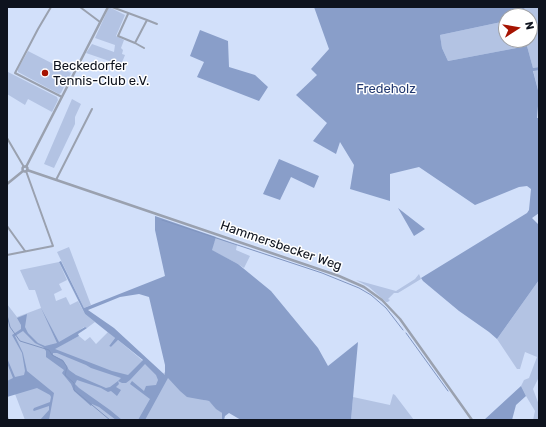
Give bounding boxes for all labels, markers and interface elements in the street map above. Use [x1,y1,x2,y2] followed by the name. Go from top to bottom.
[498,8,538,48] north arrow
[522,20,536,31] text: N
[53,58,149,89] place label: Beckedorfer Tennis-Club e.V.
[40,68,50,78] marker: Beckedorfer Tennis-Club e.V.
[356,81,416,97] park label: Fredeholz
[218,218,344,274] street label: Hammersbecker Weg

